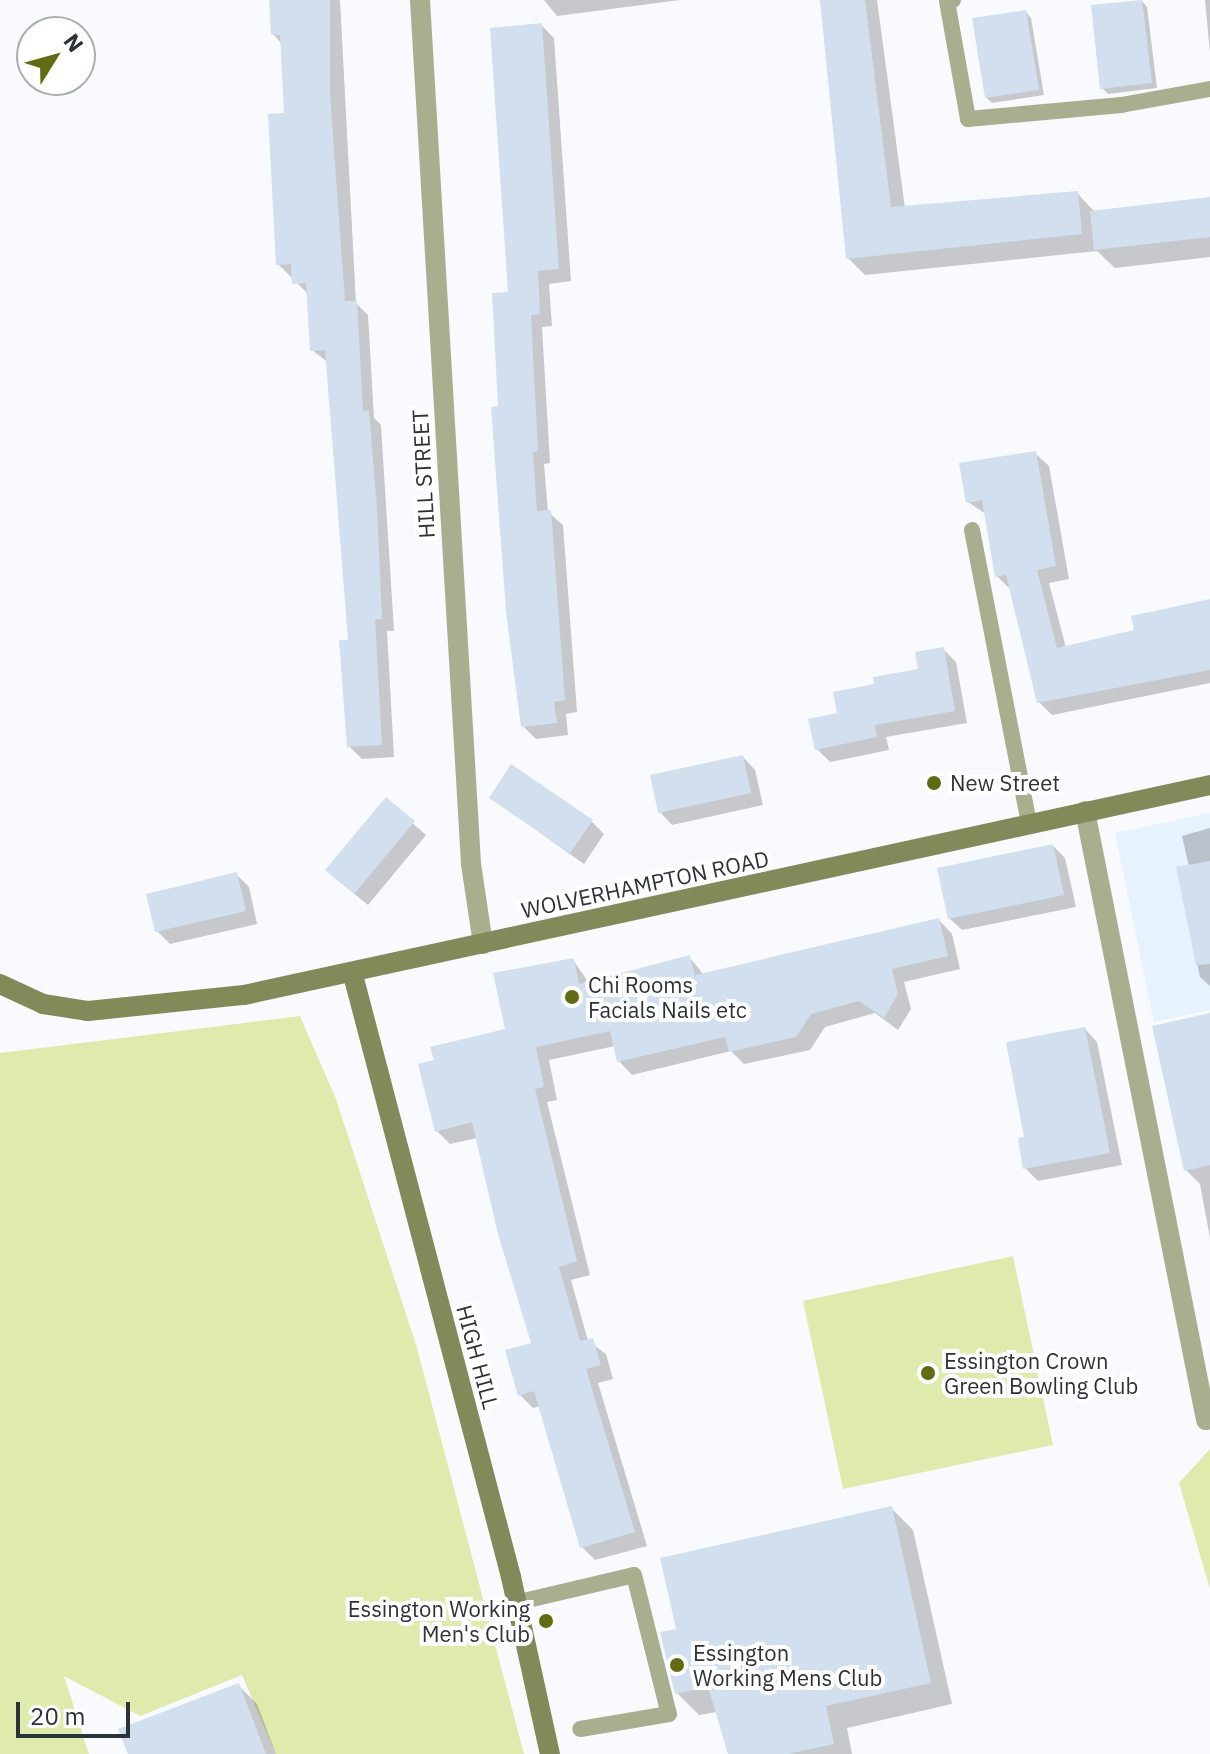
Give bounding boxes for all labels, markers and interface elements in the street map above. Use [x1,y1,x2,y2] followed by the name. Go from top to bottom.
[16,16,96,96] north arrow
[58,27,90,58] text: N
[406,409,440,539] street label: HILL STREET
[950,770,1060,796] place label: New Street
[925,774,943,792] marker: New Street
[519,845,771,923] street label: WOLVERHAMPTON ROAD
[588,971,747,1022] place label: Chi Rooms Facials Nails etc
[563,988,581,1006] marker: Chi Rooms Facials Nails etc
[451,1302,505,1412] street label: HIGH HILL
[944,1347,1138,1398] place label: Essington Crown Green Bowling Club
[919,1364,937,1382] marker: Essington Crown Green Bowling Club
[348,1595,530,1646] place label: Essington Working Men's Club
[537,1612,555,1630] marker: Essington Working Men's Club
[693,1639,882,1690] place label: Essington Working Mens Club
[668,1656,686,1674] marker: Essington Working Mens Club
[20,1686,134,1736] scale bar
[30,1700,85,1732] text: 20 m

